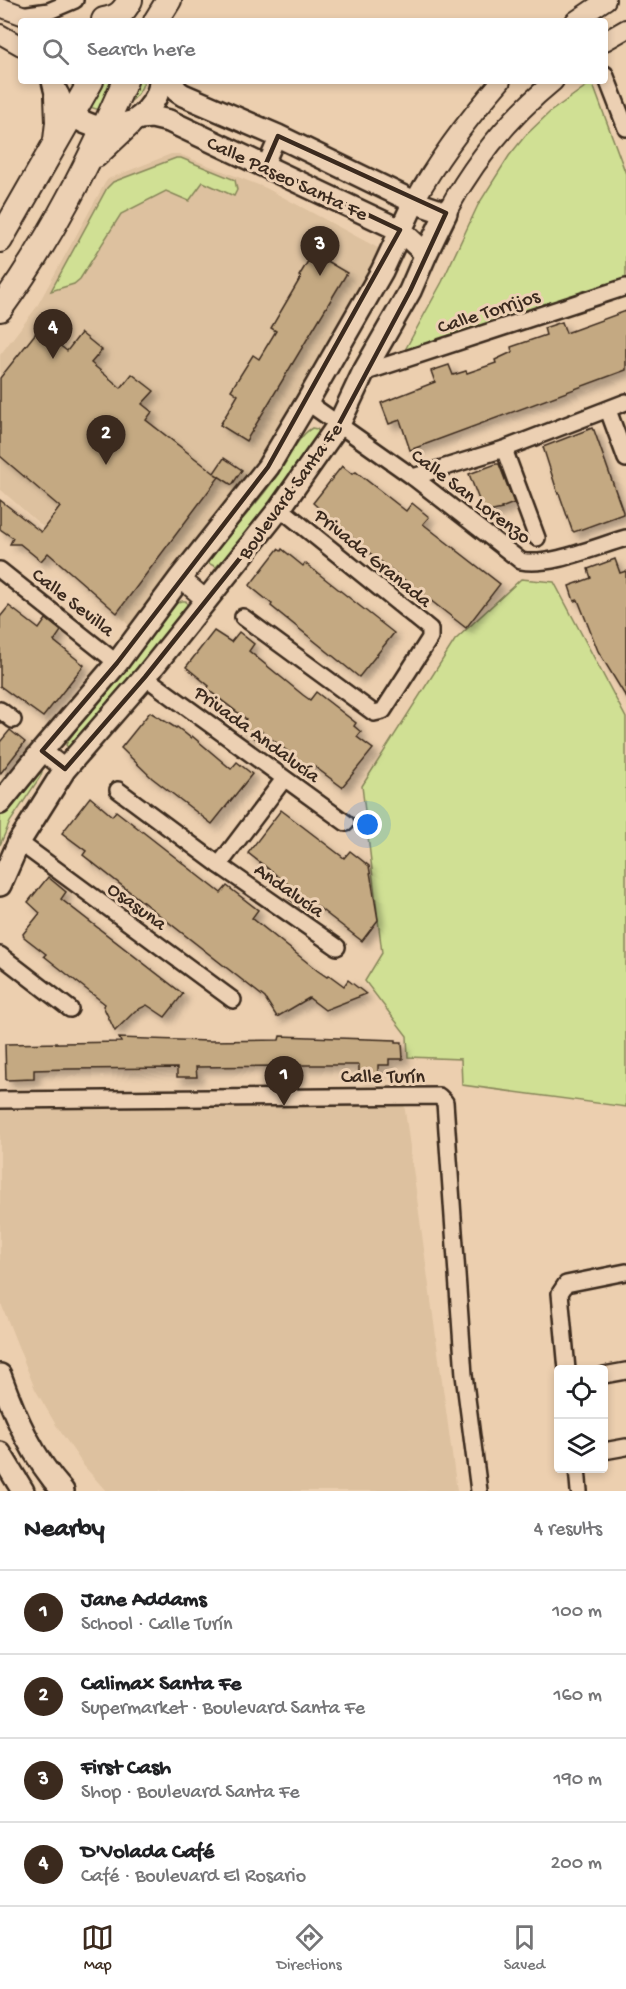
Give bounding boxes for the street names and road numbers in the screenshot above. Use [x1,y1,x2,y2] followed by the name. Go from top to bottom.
[202,133,371,228] street label: Calle Paseo Santa Fe
[435,286,544,341] street label: Calle Torrijos
[234,419,349,565] street label: Boulevard Santa Fe
[405,445,534,550] street label: Calle San Lorenzo
[308,505,436,615] street label: Privada Granada
[26,564,118,644] street label: Calle Sevilla
[188,682,324,790] street label: Privada Andalucía
[249,859,328,925] street label: Andalucía
[102,879,171,938] street label: Osasuna
[341,1067,425,1090] street label: Calle Turín

